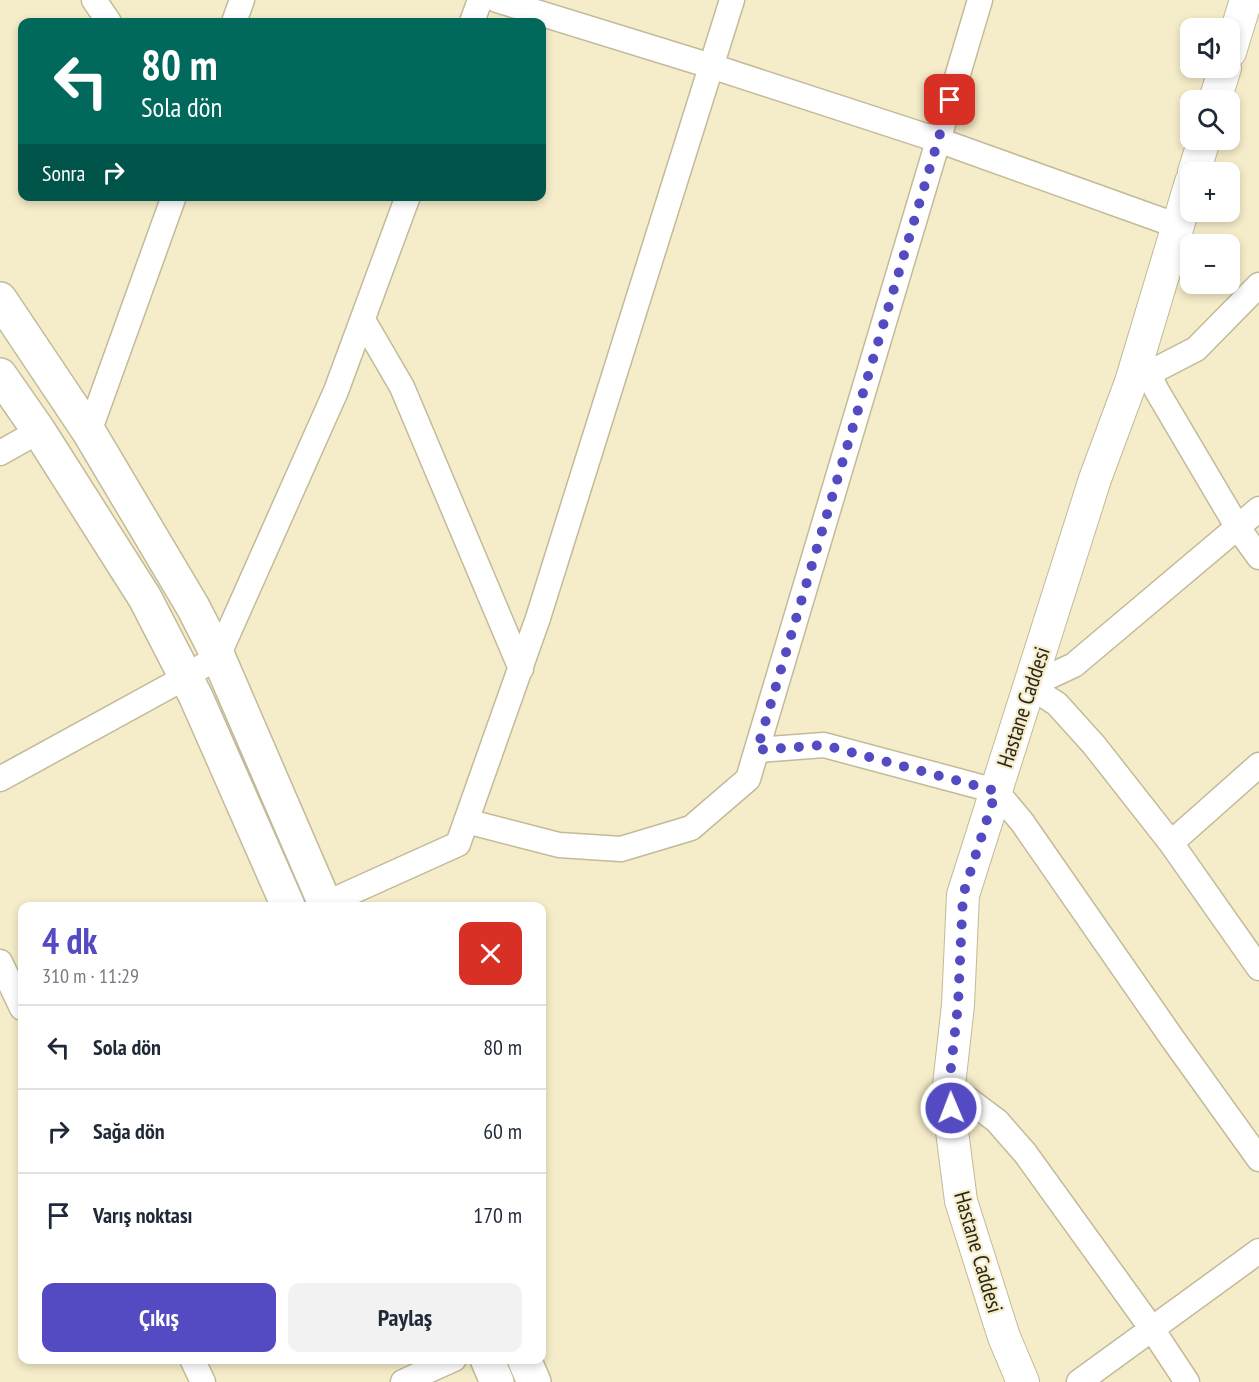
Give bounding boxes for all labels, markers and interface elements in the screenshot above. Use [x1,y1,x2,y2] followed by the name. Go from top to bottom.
[1180,18,1240,294] map controls
[1180,18,1240,78] button: sound
[141,37,218,92] text: 80 m
[42,42,120,120] icon: left
[924,74,975,125] pin
[933,83,966,116] icon: arrive
[141,90,222,124] text: Sola dön
[1180,90,1240,150] button: search
[97,156,130,189] icon: right
[42,159,85,187] text: Sonra
[1180,162,1240,222] button: +
[1180,234,1240,294] button: −
[990,643,1056,771] street label: Hastane Caddesi
[42,917,97,964] text: 4 dk
[459,922,522,985] button: close
[42,963,139,989] text: 310 m · 11:29
[42,1031,75,1064] icon: left
[93,1033,161,1061] text: Sola dön
[483,1033,522,1061] text: 80 m
[919,1076,983,1140] position arrow
[42,1115,75,1148] icon: right
[93,1117,165,1145] text: Sağa dön
[483,1117,522,1145] text: 60 m
[948,1188,1010,1316] street label: Hastane Caddesi
[42,1199,75,1232] icon: arrive
[93,1201,193,1229] text: Varış noktası
[473,1201,522,1229] text: 170 m
[42,1283,276,1352] button: Çıkış
[288,1283,522,1352] button: Paylaş

